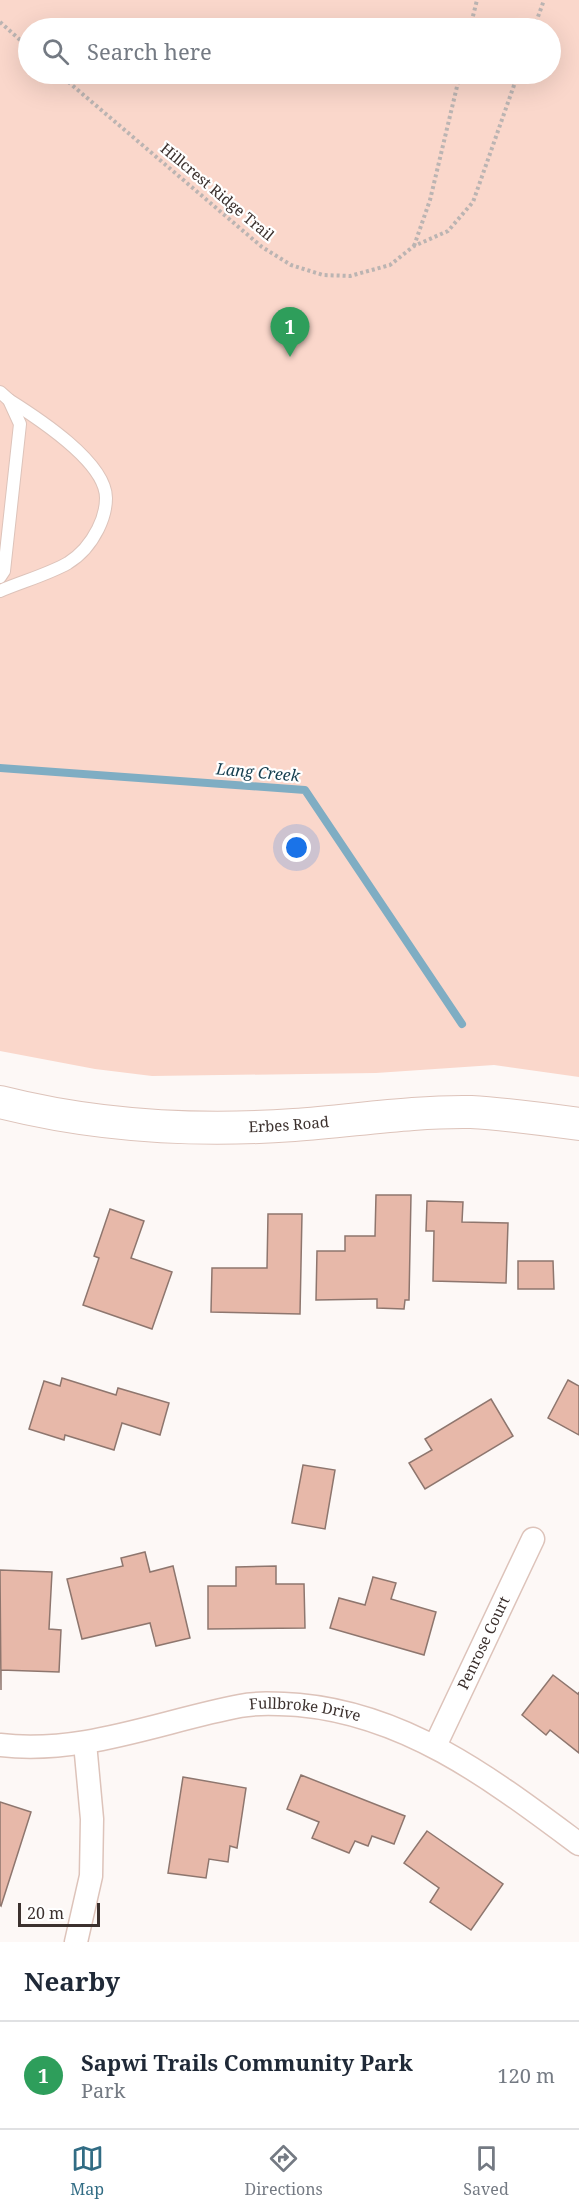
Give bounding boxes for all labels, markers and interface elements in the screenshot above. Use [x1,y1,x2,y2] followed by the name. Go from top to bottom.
[18,18,561,84] search box
[39,35,72,68] icon: search
[87,36,212,66] text: Search here
[157,138,279,245] street label: Hillcrest Ridge Trail
[270,308,310,357] pin: 1
[214,757,302,787] water label: Lang Creek
[282,833,311,862] your location
[248,1111,330,1136] street label: Erbes Road
[452,1593,514,1692] street label: Penrose Court
[248,1693,363,1725] street label: Fullbroke Drive
[18,1900,100,1928] scale bar
[27,1902,64,1924] text: 20 m
[24,1963,120,1999] text: Nearby
[81,2047,413,2077] text: Sapwi Trails Community Park
[38,2062,49,2089] text: 1
[497,2062,555,2089] text: 120 m
[81,2077,125,2104] text: Park
[70,2142,104,2200] tab: Map
[245,2142,323,2200] tab: Directions
[463,2142,509,2200] tab: Saved

